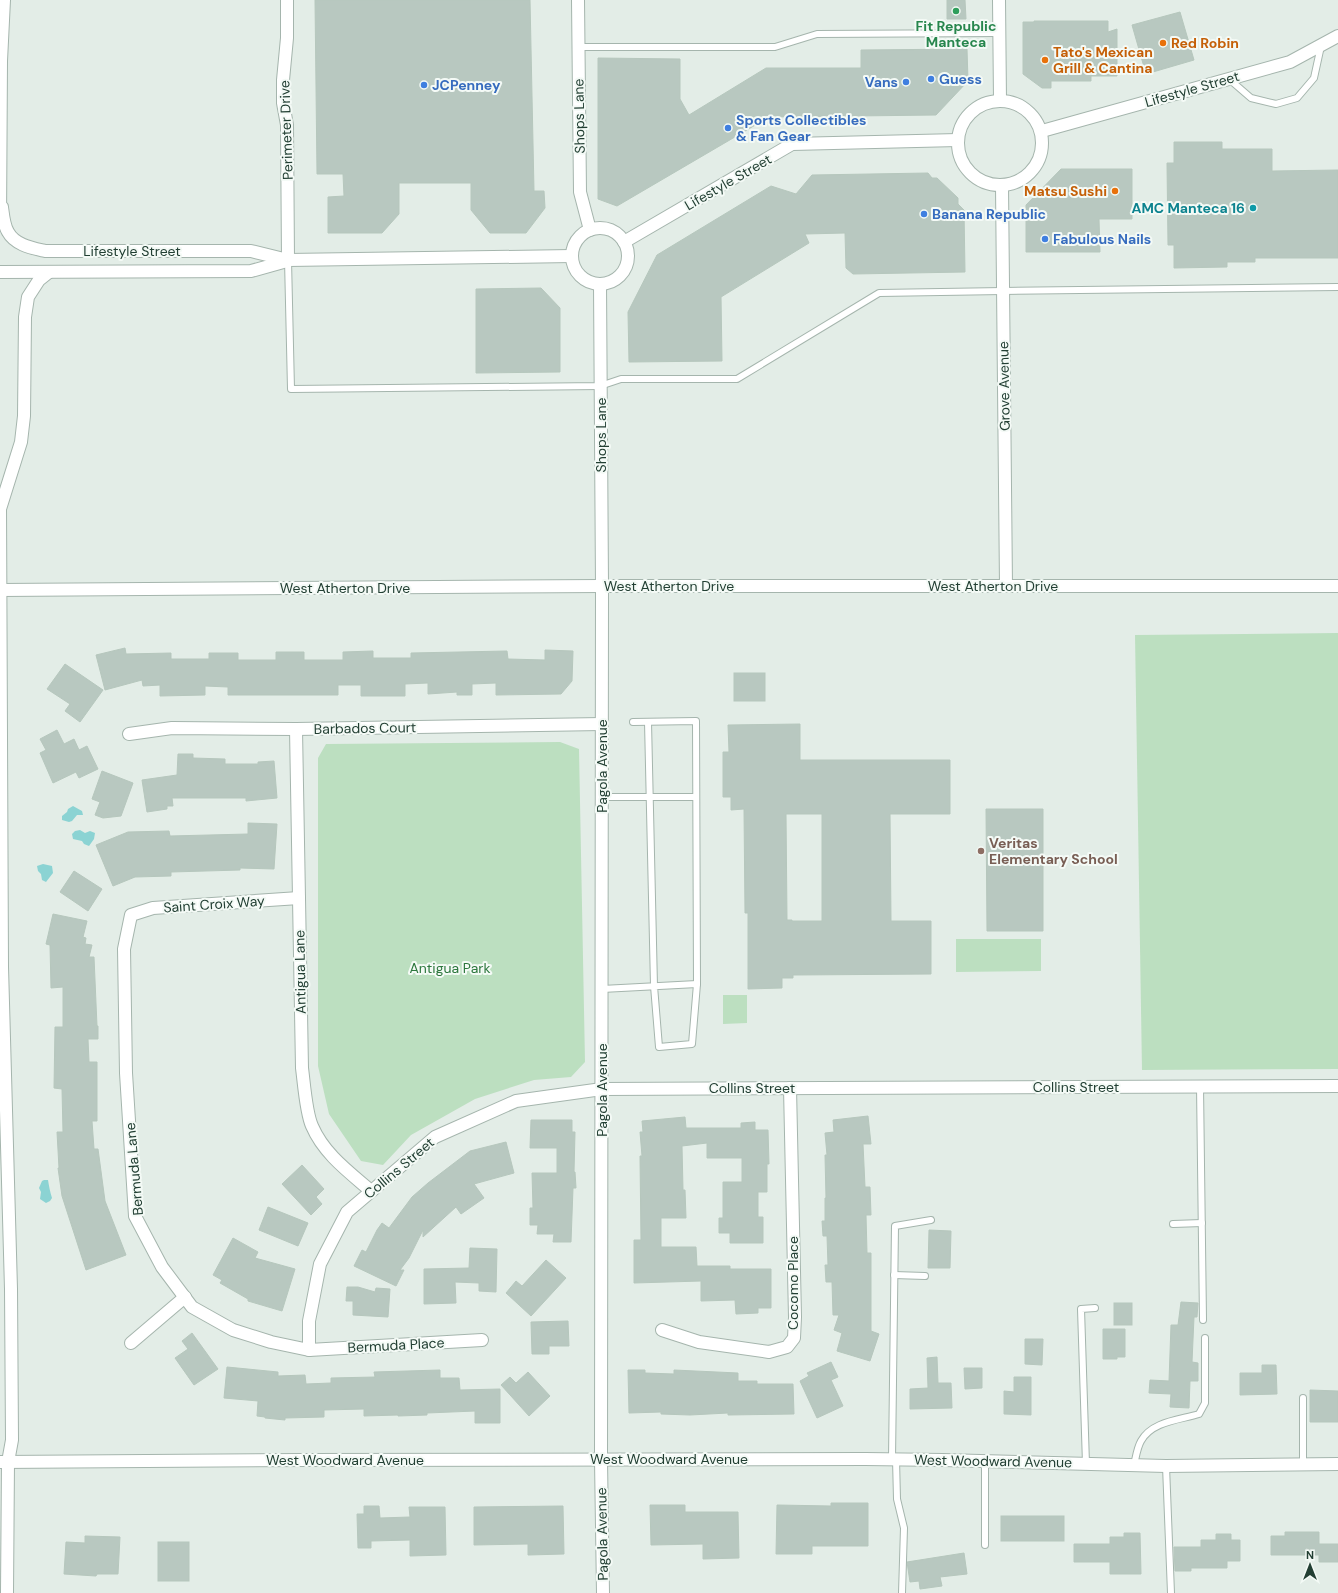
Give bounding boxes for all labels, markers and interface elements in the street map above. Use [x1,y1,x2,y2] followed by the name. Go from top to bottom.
[951,6,961,16] marker: Fit Republic Manteca
[916,17,996,51] place label: Fit Republic Manteca
[1171,34,1239,52] place label: Red Robin
[1158,38,1168,48] marker: Red Robin
[1053,43,1153,77] place label: Tato's Mexican Grill & Cantina
[1040,55,1050,65] marker: Tato's Mexican Grill & Cantina
[1143,67,1241,111] street label: Lifestyle Street
[939,70,982,88] place label: Guess
[865,73,898,91] place label: Vans
[926,74,936,84] marker: Guess
[432,76,501,94] place label: JCPenney
[901,77,911,87] marker: Vans
[569,78,589,154] street label: Shops Lane
[275,80,297,180] street label: Perimeter Drive
[419,80,429,90] marker: JCPenney
[736,111,867,145] place label: Sports Collectibles & Fan Gear
[723,123,733,133] marker: Sports Collectibles & Fan Gear
[681,150,775,214] street label: Lifestyle Street
[1024,182,1107,200] place label: Matsu Sushi
[1110,186,1120,196] marker: Matsu Sushi
[1132,199,1245,217] place label: AMC Manteca 16
[1248,203,1258,213] marker: AMC Manteca 16
[932,205,1046,223] place label: Banana Republic
[919,209,929,219] marker: Banana Republic
[1053,230,1151,248] place label: Fabulous Nails
[1040,234,1050,244] marker: Fabulous Nails
[83,242,181,260] street label: Lifestyle Street
[994,341,1014,431] street label: Grove Avenue
[592,397,610,472] street label: Shops Lane
[604,577,734,595] street label: West Atherton Drive
[928,577,1058,595] street label: West Atherton Drive
[280,579,410,597] street label: West Atherton Drive
[314,718,416,738] street label: Barbados Court
[593,719,611,813] street label: Pagola Avenue
[989,834,1118,868] place label: Veritas Elementary School
[976,846,986,856] marker: Veritas Elementary School
[163,891,266,917] street label: Saint Croix Way
[290,930,310,1014] street label: Antigua Lane
[409,959,491,977] park label: Antigua Park
[593,1043,611,1137] street label: Pagola Avenue
[1033,1078,1119,1096] street label: Collins Street
[709,1079,795,1097] street label: Collins Street
[121,1122,147,1216] street label: Bermuda Lane
[360,1133,438,1203] street label: Collins Street
[784,1236,802,1330] street label: Cocomo Place
[347,1333,445,1357] street label: Bermuda Place
[590,1450,748,1468] street label: West Woodward Avenue
[266,1451,424,1469] street label: West Woodward Avenue
[914,1451,1072,1471] street label: West Woodward Avenue
[592,1487,612,1581] street label: Pagola Avenue
[1290,1545,1330,1585] north arrow
[1306,1548,1314,1562] text: N

